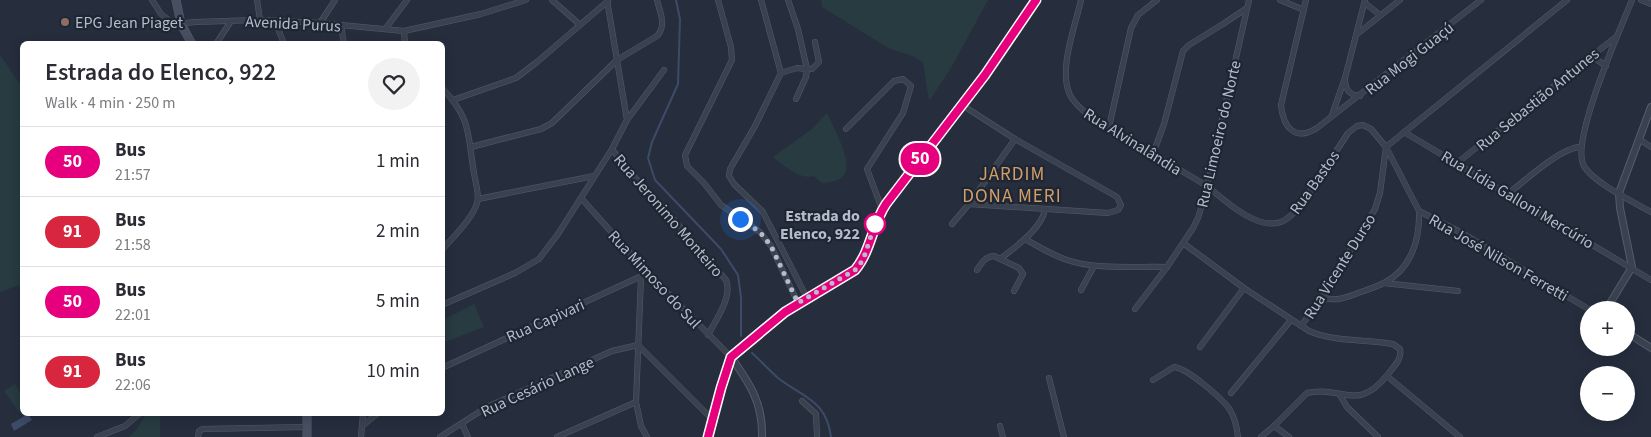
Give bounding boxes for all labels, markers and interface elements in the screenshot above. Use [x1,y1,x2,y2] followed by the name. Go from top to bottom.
[245,11,341,37] street label: Avenida Purus
[75,12,184,34] place label: EPG Jean Piaget
[59,16,71,28] marker: EPG Jean Piaget
[1361,17,1459,100] street label: Rua Mogi Guaçú
[1471,43,1604,156] street label: Rua Sebastião Antunes
[45,55,276,90] text: Estrada do Elenco, 922
[368,58,420,110] button: heart
[1191,58,1247,210] street label: Rua Limoeiro do Norte
[45,92,176,114] text: Walk · 4 min · 250 m
[1079,103,1186,181] street label: Rua Alvinalândia
[115,137,146,164] text: Bus
[898,143,942,175] line badge: 50
[1437,145,1598,254] street label: Rua Lídia Galloni Mercúrio
[910,146,930,171] text: 50
[1285,146,1345,219] street label: Rua Bastos
[376,148,420,175] text: 1 min
[63,149,82,174] text: 50
[609,149,728,282] street label: Rua Jeronimo Monteiro
[962,161,1062,210] district label: JARDIM DONA MERI
[115,164,151,186] text: 21:57
[780,205,860,245] place label: Estrada do Elenco, 922
[115,207,146,234] text: Bus
[728,207,753,232] your location
[1425,209,1572,307] street label: Rua José Nilson Ferretti
[1299,210,1381,324] street label: Rua Vicente Durso
[864,213,886,235] marker: Estrada do Elenco, 922
[376,218,420,245] text: 2 min
[63,219,82,244] text: 91
[603,226,706,334] street label: Rua Mimoso do Sul
[115,234,151,256] text: 21:58
[115,277,146,304] text: Bus
[376,288,420,315] text: 5 min
[63,289,82,314] text: 50
[503,294,588,348] street label: Rua Capivari
[1580,301,1635,421] map controls
[1580,301,1635,356] button: +
[115,304,151,326] text: 22:01
[115,347,146,374] text: Bus
[477,351,598,423] street label: Rua Cesário Lange
[366,358,420,385] text: 10 min
[63,359,82,384] text: 91
[1580,366,1635,421] button: −
[115,374,151,396] text: 22:06

